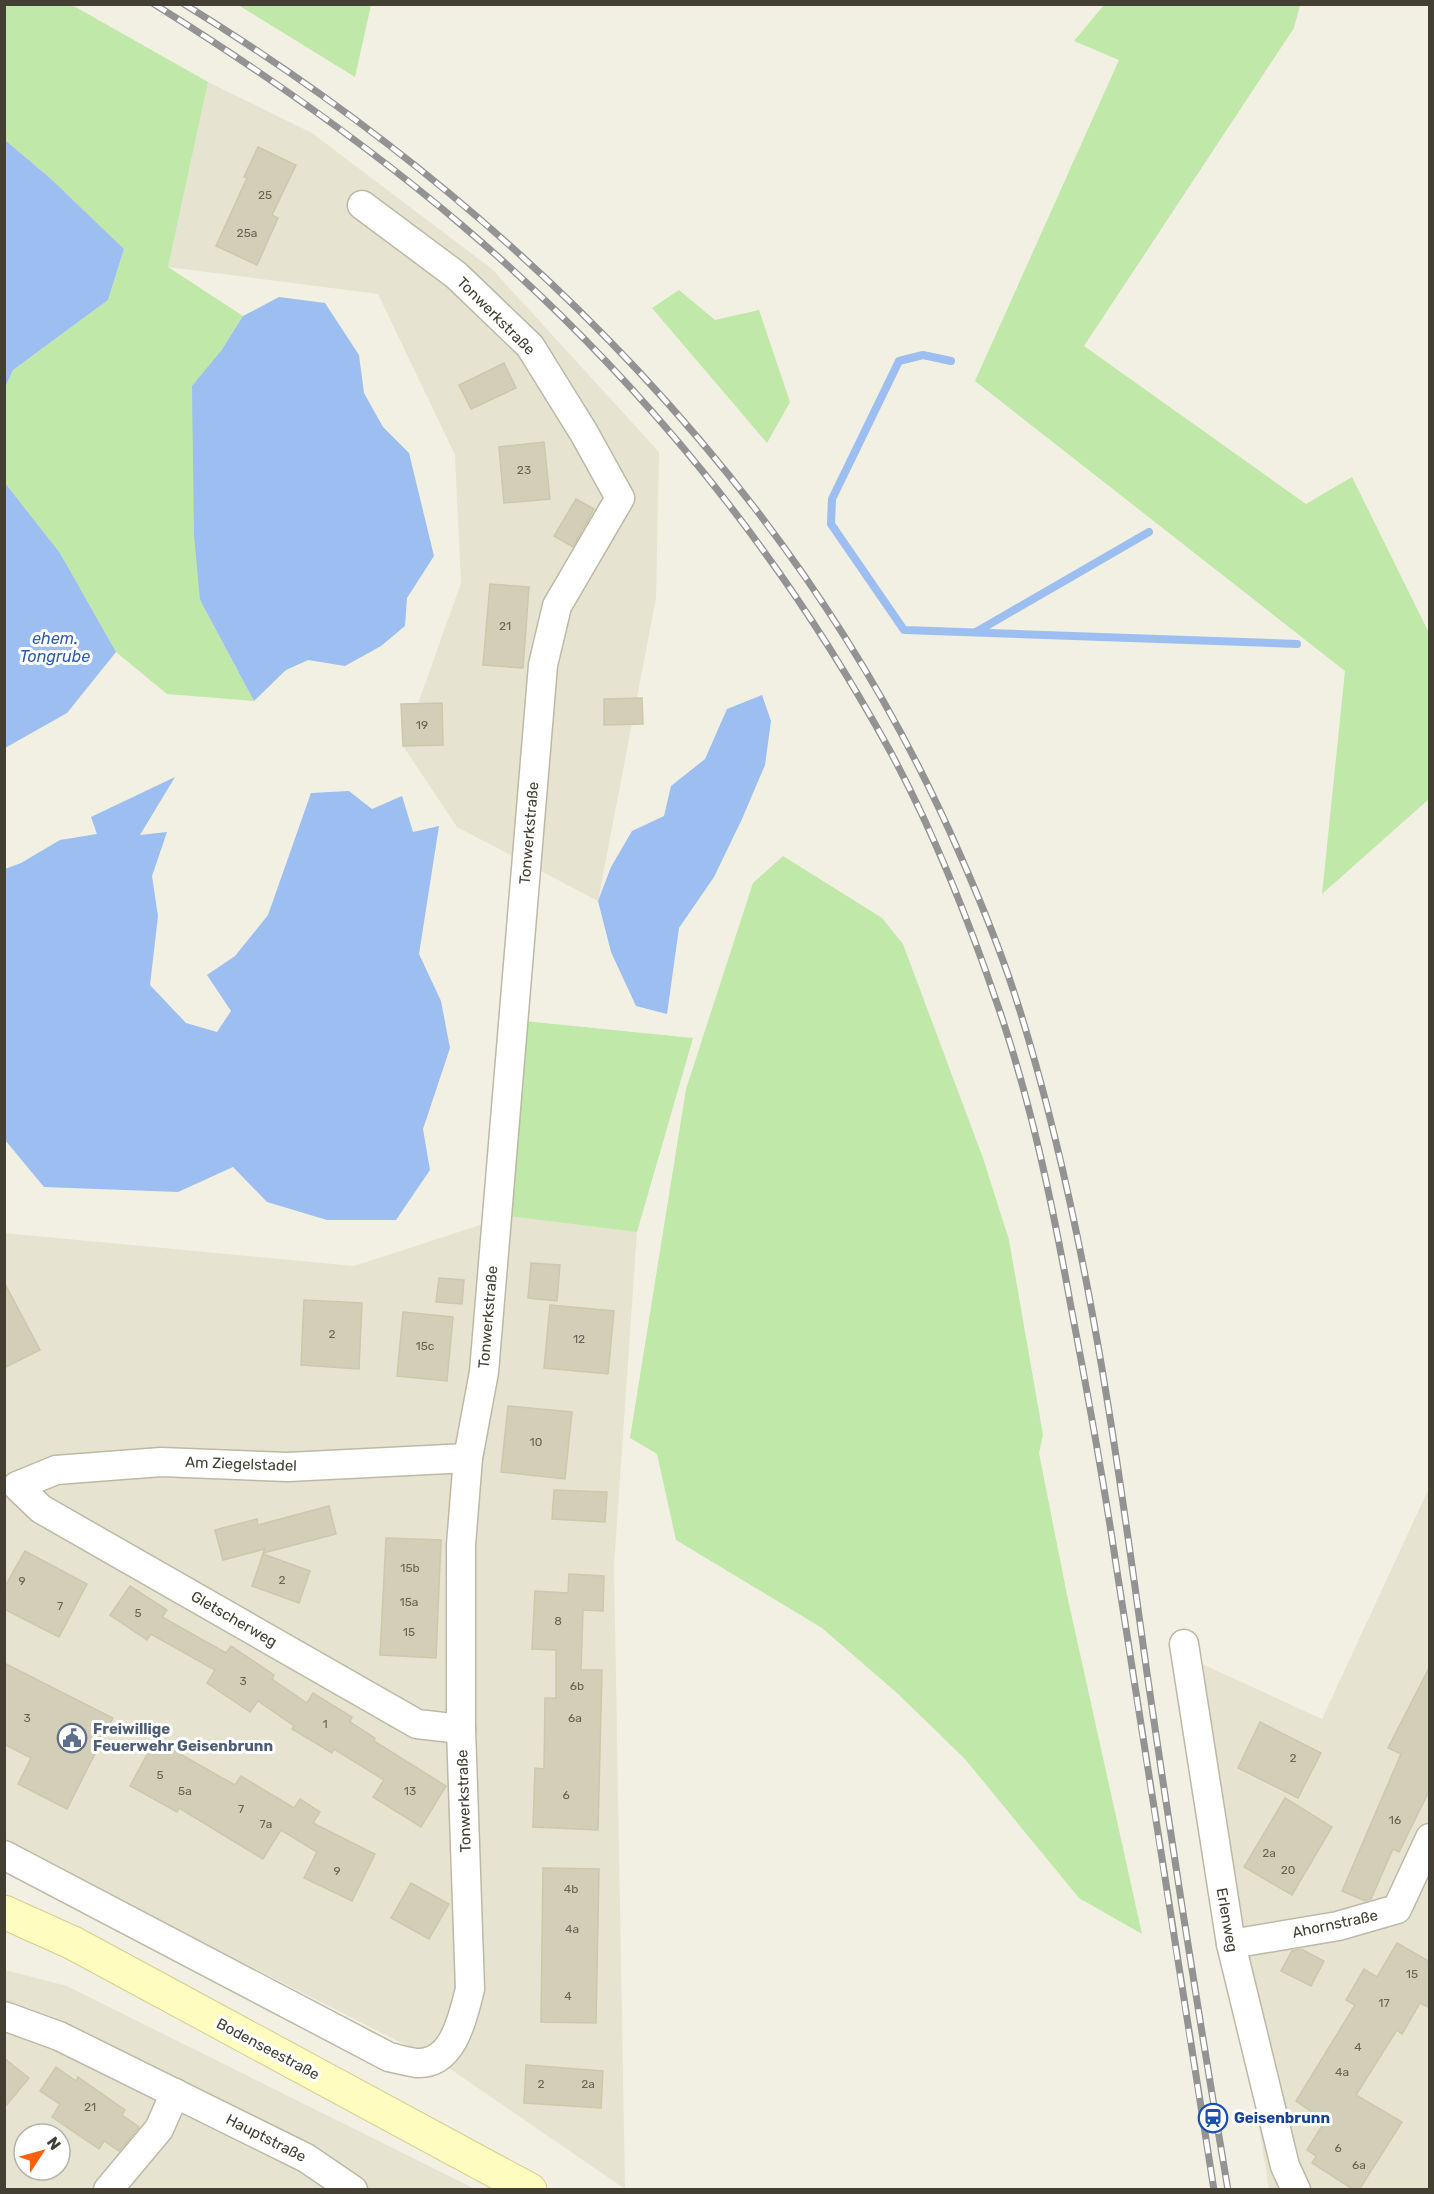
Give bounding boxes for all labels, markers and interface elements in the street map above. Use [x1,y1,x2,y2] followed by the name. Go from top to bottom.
[258,188,272,202] house number: 25
[237,226,257,240] house number: 25a
[453,273,539,359] street label: Tonwerkstraße
[517,463,531,477] house number: 23
[499,619,511,633] house number: 21
[20,629,90,666] water label: ehem. Tongrube
[416,718,428,732] house number: 19
[516,781,542,885] street label: Tonwerkstraße
[475,1265,501,1369] street label: Tonwerkstraße
[328,1327,336,1341] house number: 2
[573,1332,585,1346] house number: 12
[416,1339,435,1353] house number: 15c
[530,1435,542,1449] house number: 10
[185,1453,297,1475] street label: Am Ziegelstadel
[400,1561,420,1575] house number: 15b
[278,1573,286,1587] house number: 2
[18,1574,26,1588] house number: 9
[188,1587,280,1651] street label: Gletscherweg
[400,1595,418,1609] house number: 15a
[57,1599,63,1613] house number: 7
[134,1606,142,1620] house number: 5
[554,1614,562,1628] house number: 8
[403,1625,415,1639] house number: 15
[239,1674,247,1688] house number: 3
[570,1679,584,1693] house number: 6b
[23,1711,31,1725] house number: 3
[568,1711,582,1725] house number: 6a
[322,1717,328,1731] house number: 1
[93,1720,273,1755] place label: Freiwillige Feuerwehr Geisenbrunn
[56,1722,88,1754] public building icon: Freiwillige Feuerwehr Geisenbrunn
[453,1749,475,1853] street label: Tonwerkstraße
[1289,1751,1297,1765] house number: 2
[156,1768,164,1782] house number: 5
[178,1784,192,1798] house number: 5a
[404,1784,416,1798] house number: 13
[562,1788,570,1802] house number: 6
[238,1802,244,1816] house number: 7
[1389,1813,1401,1827] house number: 16
[260,1817,272,1831] house number: 7a
[1262,1846,1276,1860] house number: 2a
[1281,1863,1295,1877] house number: 20
[333,1864,341,1878] house number: 9
[564,1882,578,1896] house number: 4b
[1212,1886,1242,1954] street label: Erlenweg
[1290,1906,1380,1942] street label: Ahornstraße
[565,1922,579,1936] house number: 4a
[1406,1967,1418,1981] house number: 15
[564,1989,572,2003] house number: 4
[1378,1996,1390,2010] house number: 17
[213,2014,323,2084] street label: Bodenseestraße
[1354,2040,1362,2054] house number: 4
[1335,2065,1349,2079] house number: 4a
[537,2077,545,2091] house number: 2
[581,2077,595,2091] house number: 2a
[84,2100,96,2114] house number: 21
[1197,2102,1229,2134] station icon: Geisenbrunn
[1234,2109,1330,2127] place label: Geisenbrunn
[223,2110,309,2166] street label: Hauptstraße
[12,2122,72,2182] north arrow
[43,2133,65,2154] text: N
[1334,2141,1342,2155] house number: 6
[1352,2158,1366,2172] house number: 6a

